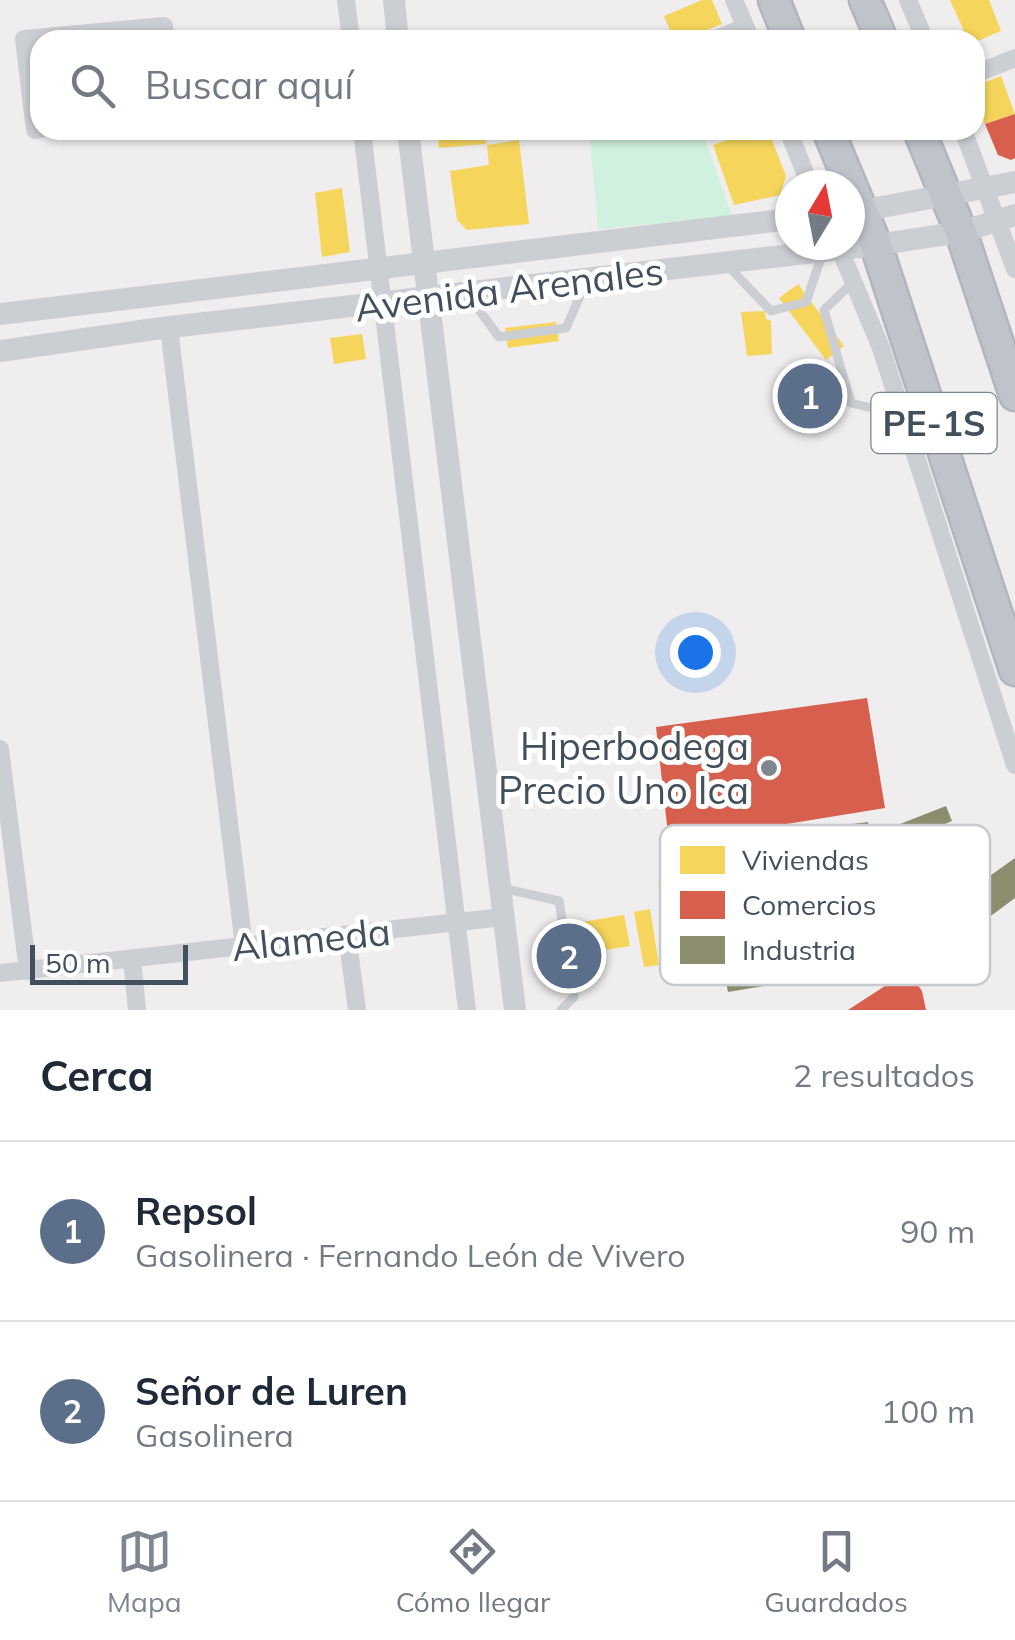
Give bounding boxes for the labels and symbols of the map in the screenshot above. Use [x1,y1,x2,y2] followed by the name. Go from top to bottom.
[775,170,865,260] north arrow
[352,246,666,332] street label: Avenida Arenales
[778,358,842,434] pin: 1
[872,393,996,453] road number: PE-1S
[670,627,721,678] your location
[498,722,749,814] place label: Hiperbodega Precio Uno Ica
[758,757,780,779] marker: Hiperbodega Precio Uno Ica
[660,825,990,985] legend
[742,842,869,877] text: Viviendas
[742,887,876,922] text: Comercios
[229,907,393,971] street label: Alameda
[536,918,602,994] pin: 2
[742,932,856,967] text: Industria
[30,940,188,984] scale bar

